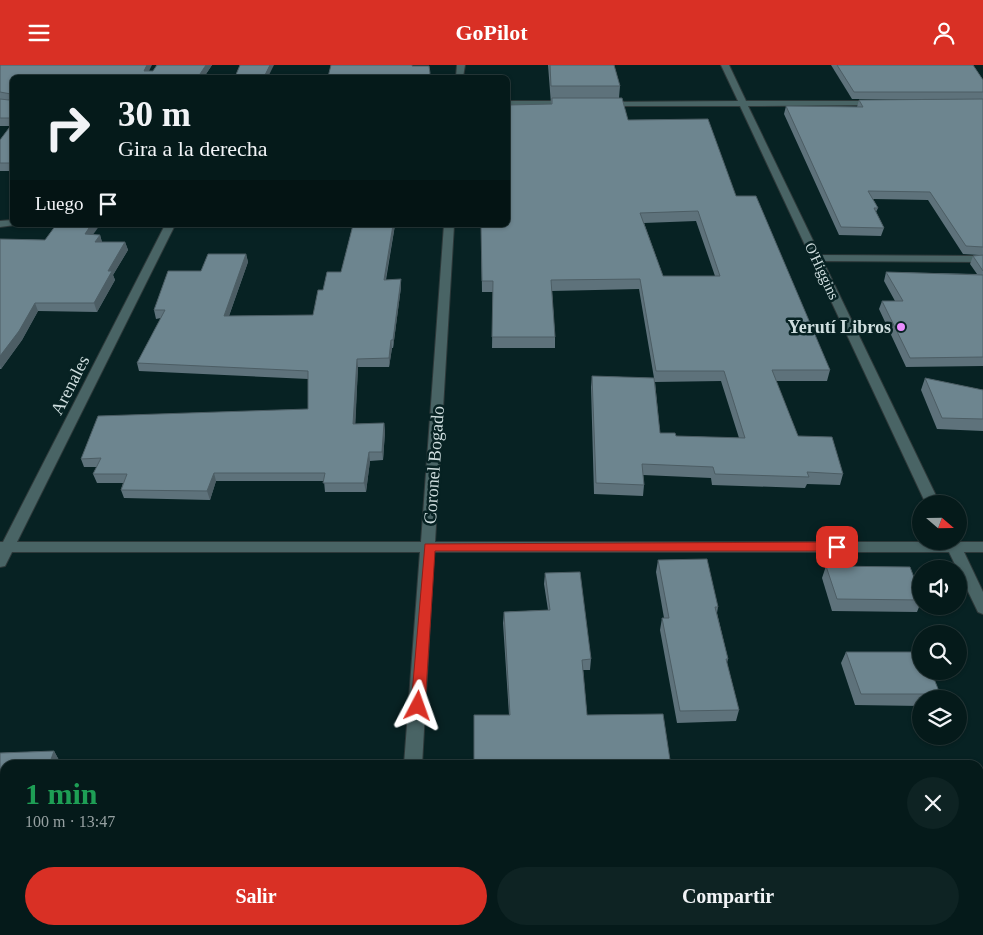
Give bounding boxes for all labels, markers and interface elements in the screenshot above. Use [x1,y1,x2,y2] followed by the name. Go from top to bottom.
[25,19,53,47] icon: menu
[930,19,958,47] icon: person
[455,20,528,45] text: GoPilot
[35,95,100,160] icon: right
[118,95,191,134] text: 30 m
[118,136,268,161] text: Gira a la derecha
[94,190,122,218] icon: arrive
[35,193,84,214] text: Luego
[802,240,842,302] street label: O'Higgins
[788,317,891,337] place label: Yerutí Libros
[895,321,907,333] marker: Yerutí Libros
[47,352,93,418] street label: Arenales
[420,405,448,525] street label: Coronel Bogado
[912,495,968,550] north arrow
[912,495,967,745] map controls
[816,526,858,568] pin
[823,533,851,561] icon: arrive
[912,560,967,615] button: sound
[912,625,967,680] button: search
[391,679,443,731] position arrow
[912,690,967,745] button: layers
[25,777,98,810] text: 1 min
[907,777,959,829] button: close
[25,813,115,830] text: 100 m · 13:47
[25,867,487,925] button: Salir
[497,867,959,925] button: Compartir

